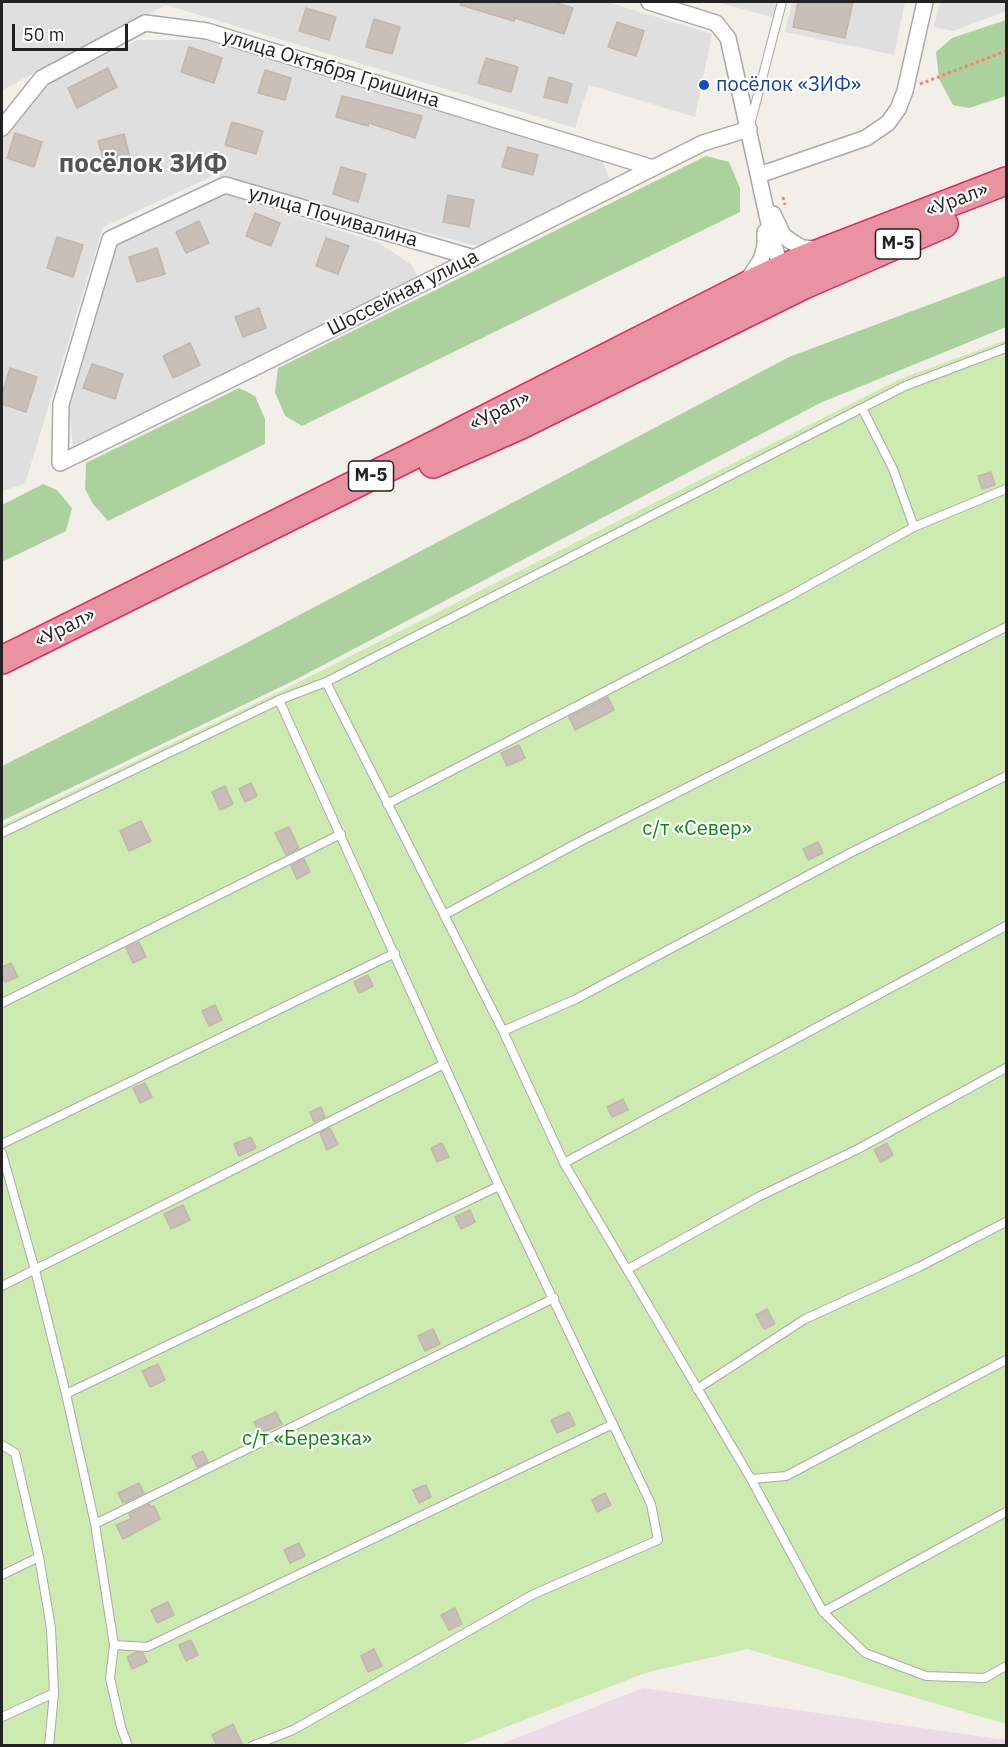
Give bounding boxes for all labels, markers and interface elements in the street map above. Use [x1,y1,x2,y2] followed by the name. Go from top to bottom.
[15,12,130,50] scale bar
[23,23,65,46] text: 50 m
[219,25,443,113] street label: улица Октября Гришина
[716,73,861,97] place label: посёлок «ЗИФ»
[697,78,711,92] marker: посёлок «ЗИФ»
[59,148,227,180] district label: посёлок ЗИФ
[922,177,992,223] street label: «Урал»
[246,181,420,253] street label: улица Почивалина
[876,229,920,259] road number: М-5
[324,245,482,341] street label: Шоссейная улица
[466,386,534,436] street label: «Урал»
[348,461,394,491] road number: М-5
[31,603,99,653] street label: «Урал»
[642,817,752,841] park label: с/т «Север»
[242,1427,372,1451] park label: с/т «Березка»

